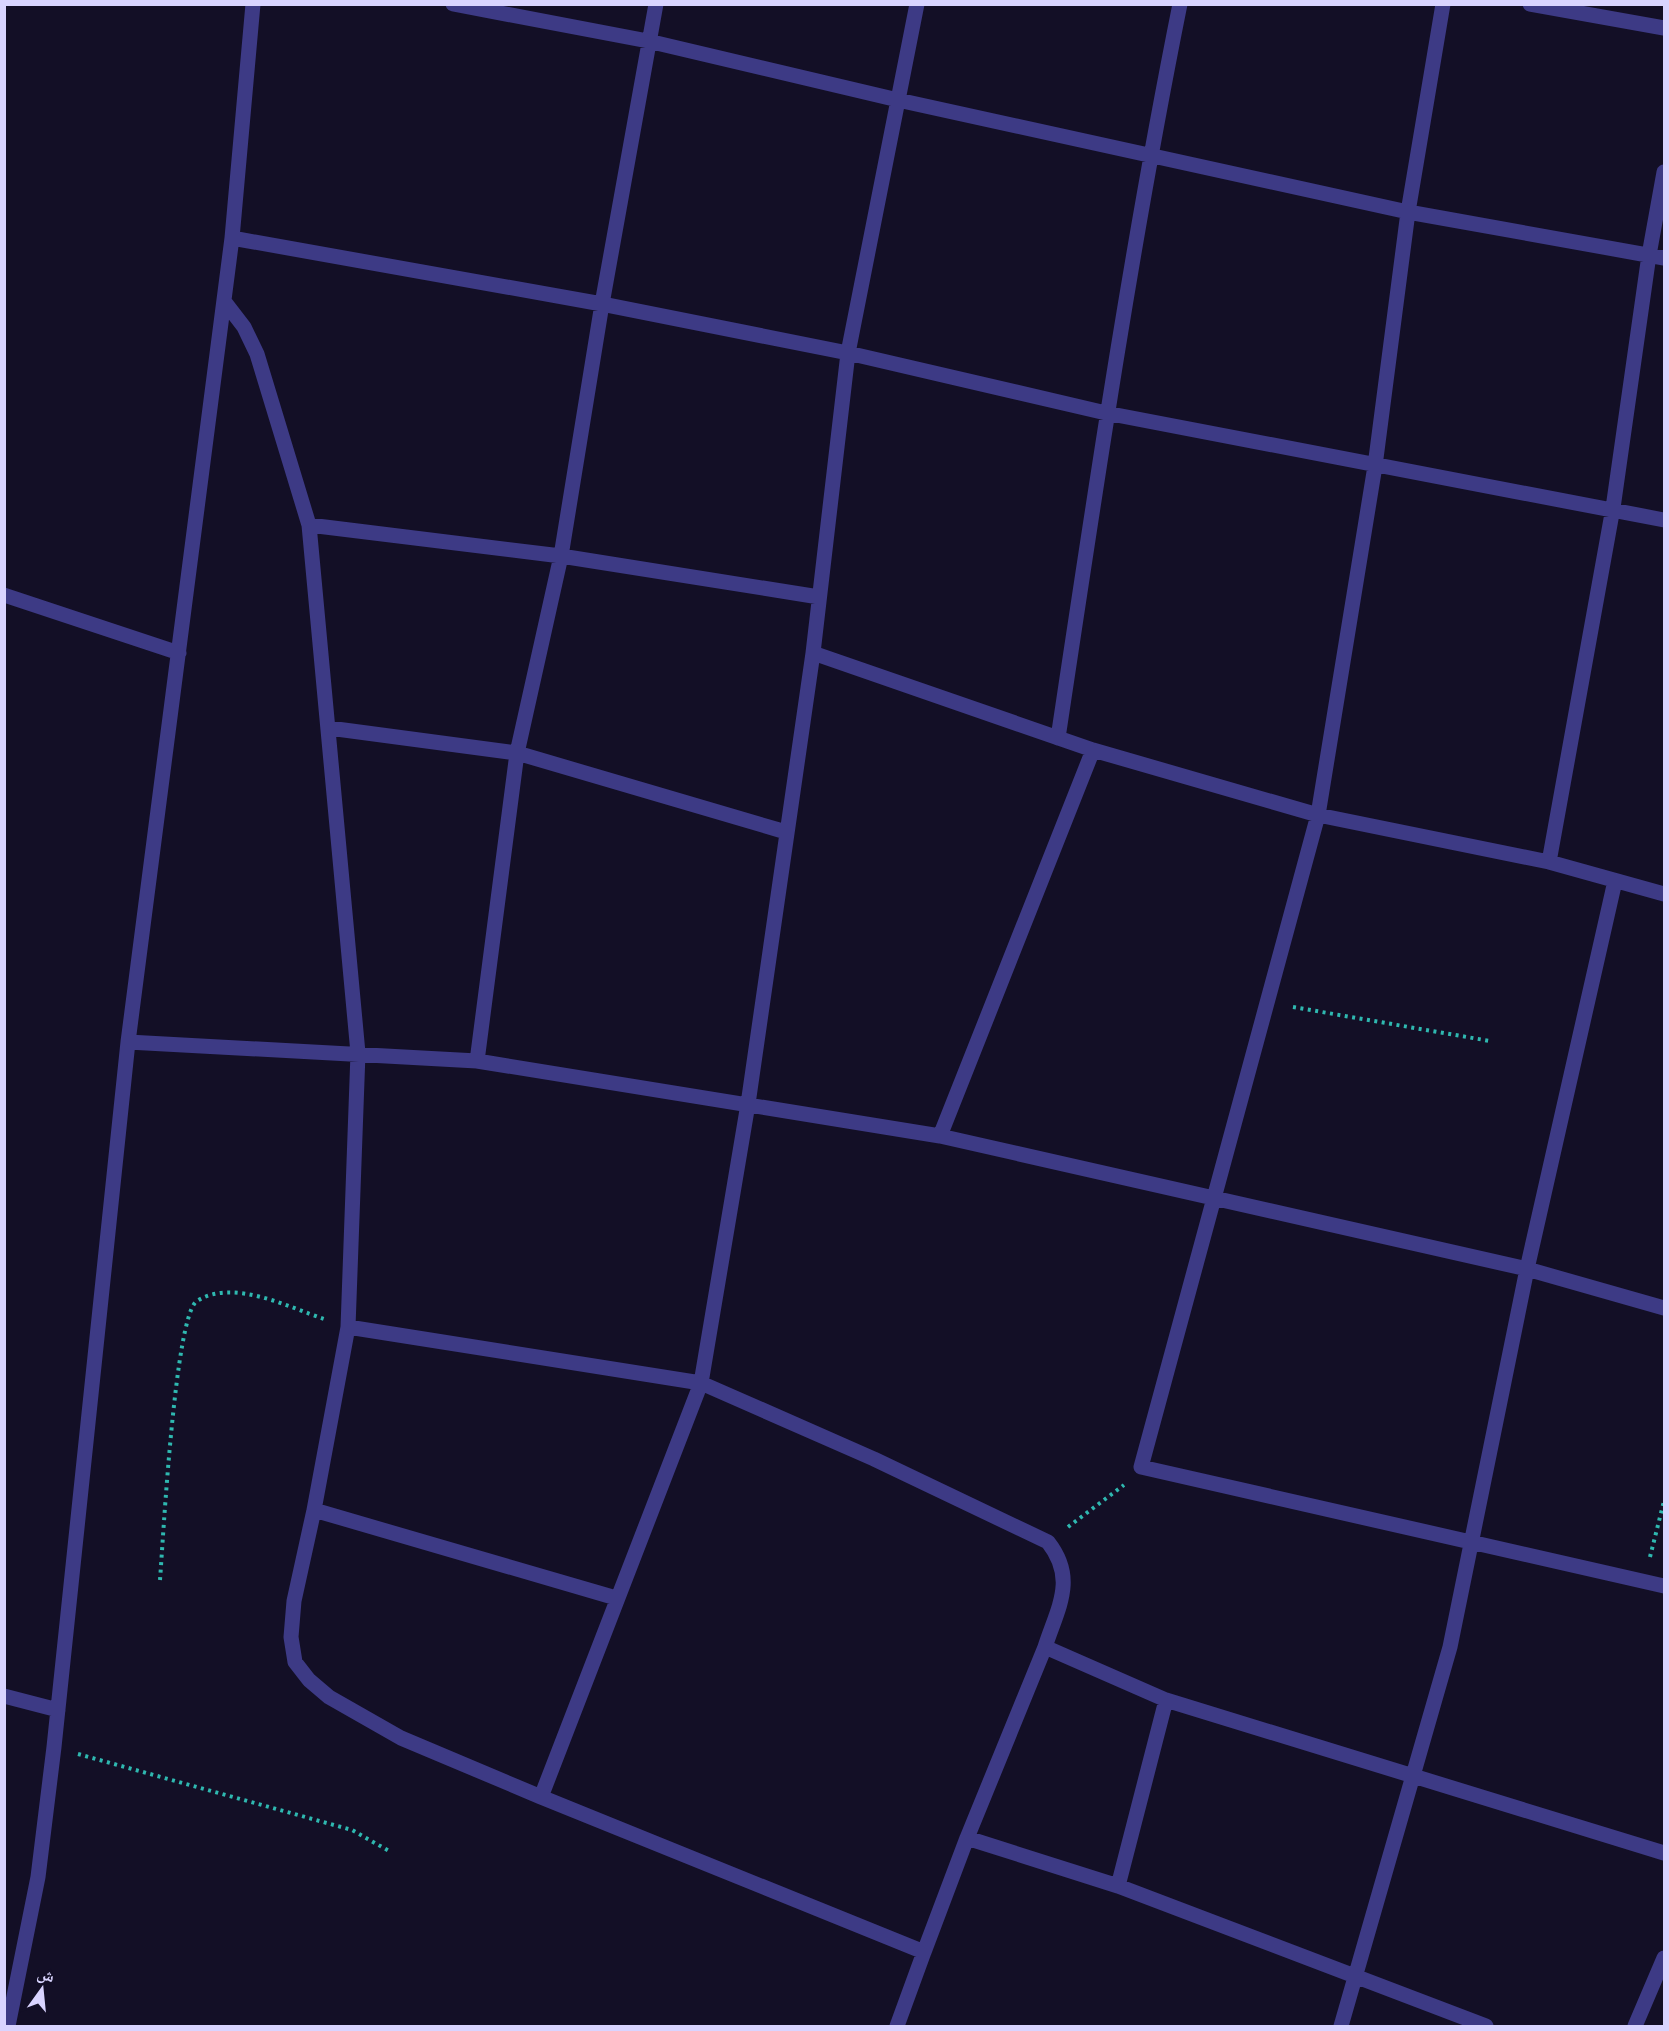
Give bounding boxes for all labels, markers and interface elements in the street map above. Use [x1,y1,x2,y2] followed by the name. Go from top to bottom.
[12,1959,72,2019] north arrow
[35,1964,56,1986] text: ش

